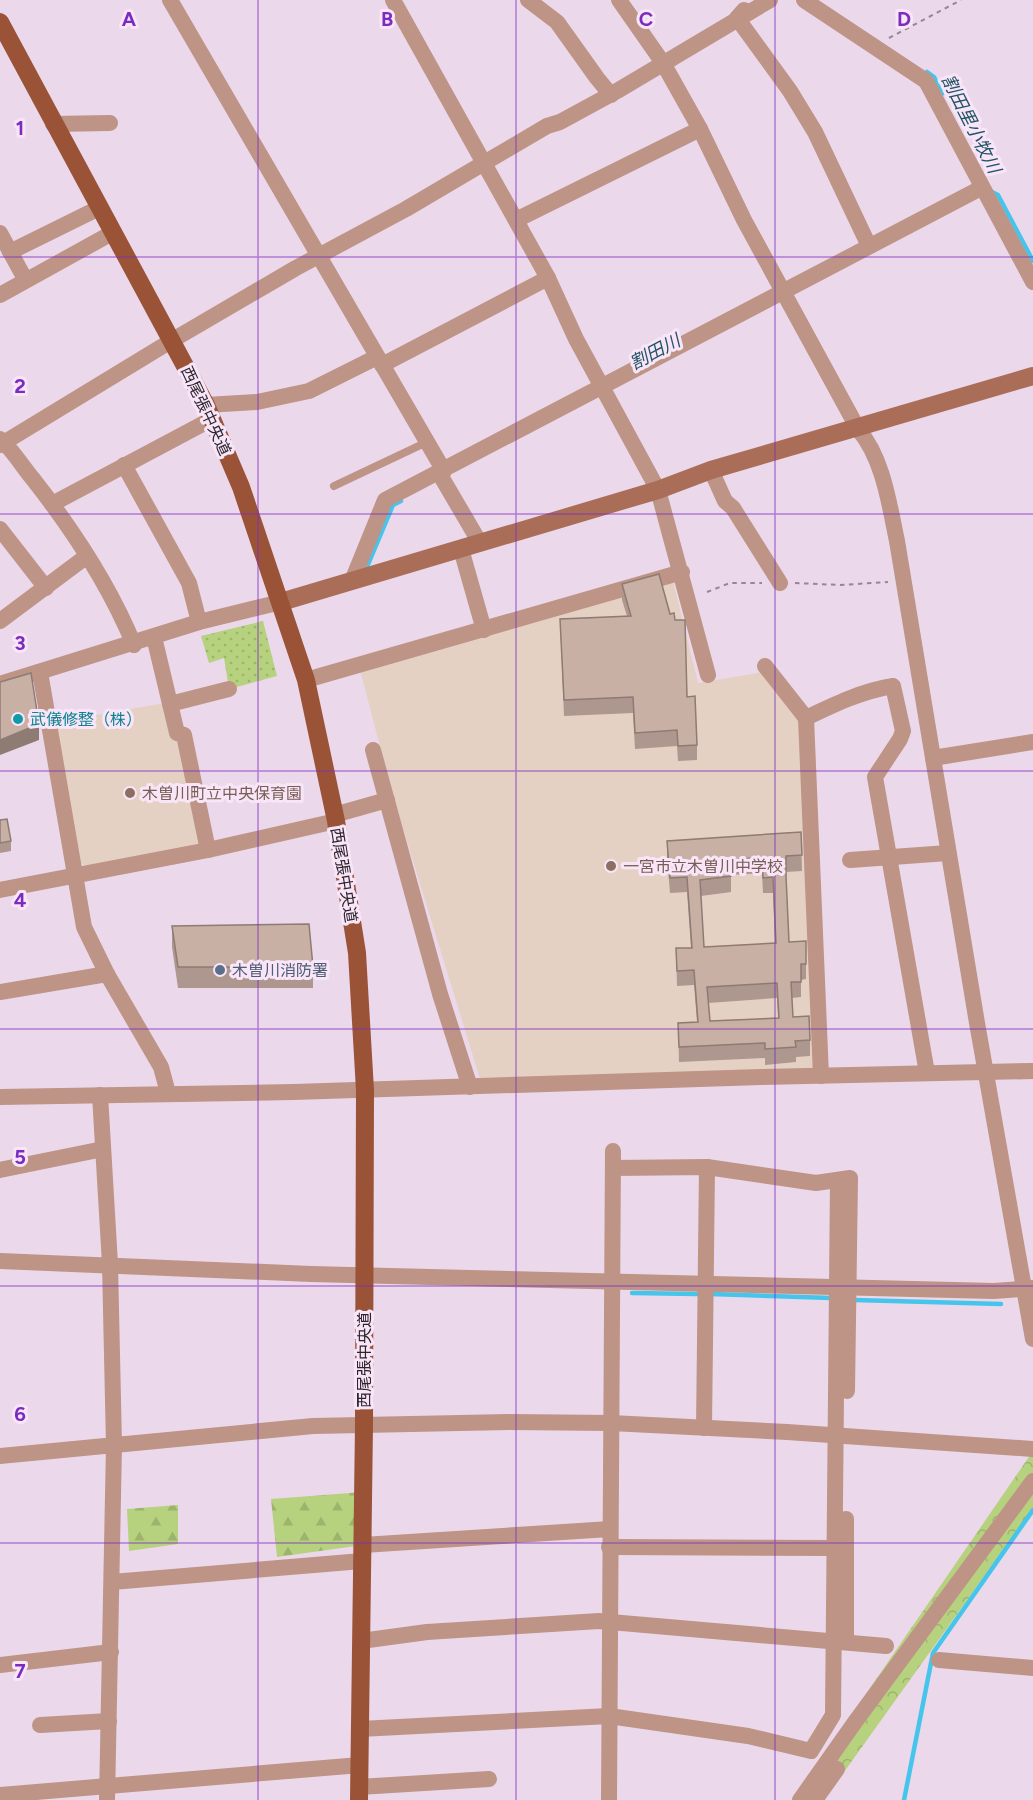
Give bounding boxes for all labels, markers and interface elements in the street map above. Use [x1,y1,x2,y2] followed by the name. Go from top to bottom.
[122,7,137,31] text: A
[381,7,393,31] text: B
[639,7,653,31] text: C
[897,7,911,31] text: D
[937,71,1006,179] water label: 割田里小牧川
[16,116,24,140] text: 1
[626,329,686,374] water label: 割田川
[177,363,235,459] street label: 西尾張中央道
[14,374,26,398] text: 2
[14,631,26,655] text: 3
[30,710,142,729] place label: 武儀修整（株）
[11,712,25,726] marker: 武儀修整（株）
[142,784,302,803] place label: 木曽川町立中央保育園
[123,786,137,800] marker: 木曽川町立中央保育園
[327,826,361,924] street label: 西尾張中央道
[623,857,783,876] place label: 一宮市立木曽川中学校
[604,859,618,873] marker: 一宮市立木曽川中学校
[14,888,27,912] text: 4
[232,961,328,980] place label: 木曽川消防署
[213,963,227,977] marker: 木曽川消防署
[14,1145,26,1169] text: 5
[355,1312,374,1408] street label: 西尾張中央道
[14,1402,26,1426] text: 6
[14,1659,26,1683] text: 7

